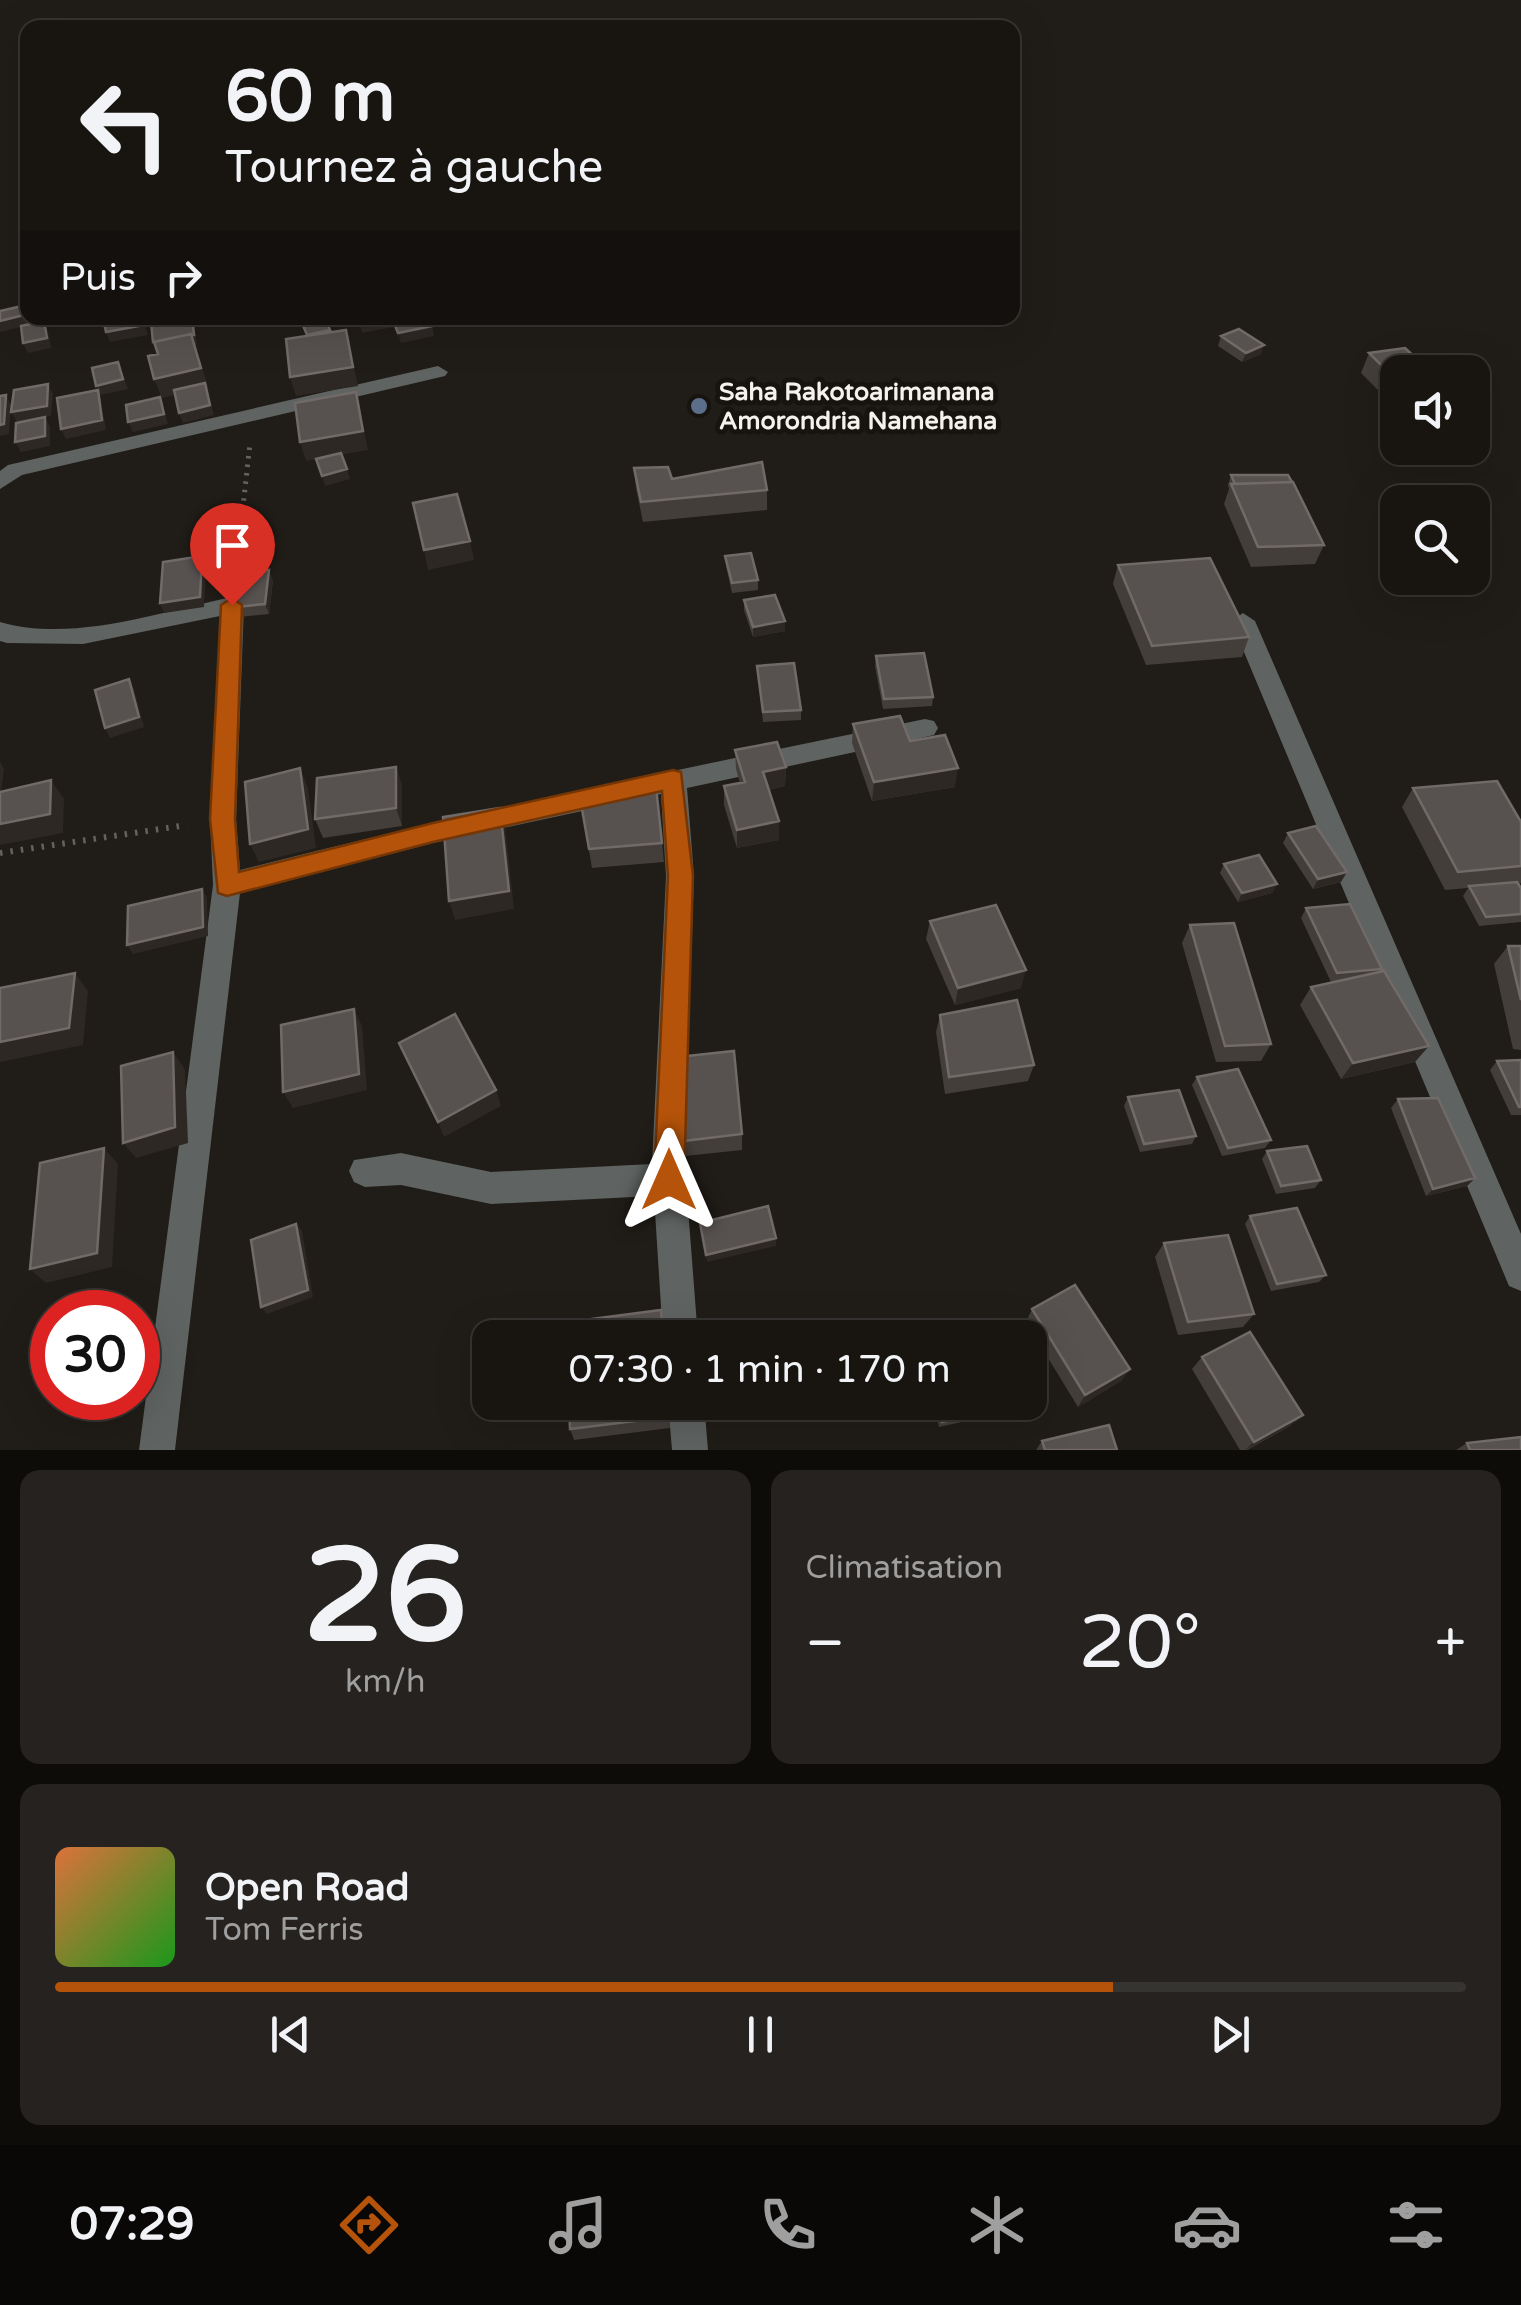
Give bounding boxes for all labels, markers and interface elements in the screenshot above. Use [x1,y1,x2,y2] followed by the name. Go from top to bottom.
[225,56,395,140] text: 60 m
[60,60,190,190] icon: left
[225,141,603,195] text: Tournez à gauche
[156,250,211,305] icon: right
[60,255,136,301] text: Puis
[1380,355,1490,595] map controls
[1380,355,1490,465] button: sound
[719,377,997,436] place label: Saha Rakotoarimanana Amorondria Namehana
[688,395,710,417] marker: Saha Rakotoarimanana Amorondria Namehana
[1380,485,1490,595] button: search
[190,503,275,606] pin
[205,518,260,573] icon: arrive
[617,1128,721,1232] position arrow
[30,1290,160,1420] speed limit sign: 30
[568,1347,951,1393] text: 07:30 · 1 min · 170 m
[304,1520,467,1676] text: 26
[806,1549,1003,1587] text: Climatisation
[1079,1598,1201,1688] text: 20°
[806,1611,845,1677] text: −
[1435,1611,1466,1677] text: +
[345,1663,425,1701] text: km/h
[205,1865,410,1911] text: Open Road
[205,1911,364,1949] text: Tom Ferris
[263,2007,318,2062] icon: previous
[733,2007,788,2062] icon: pause
[1203,2007,1258,2062] icon: next
[334,2190,404,2260] icon: directions
[543,2190,613,2260] icon: music
[753,2190,823,2260] icon: phone
[962,2190,1032,2260] icon: climate
[1172,2190,1242,2260] icon: car
[1381,2190,1451,2260] icon: filters
[70,2198,194,2252] text: 07:29

